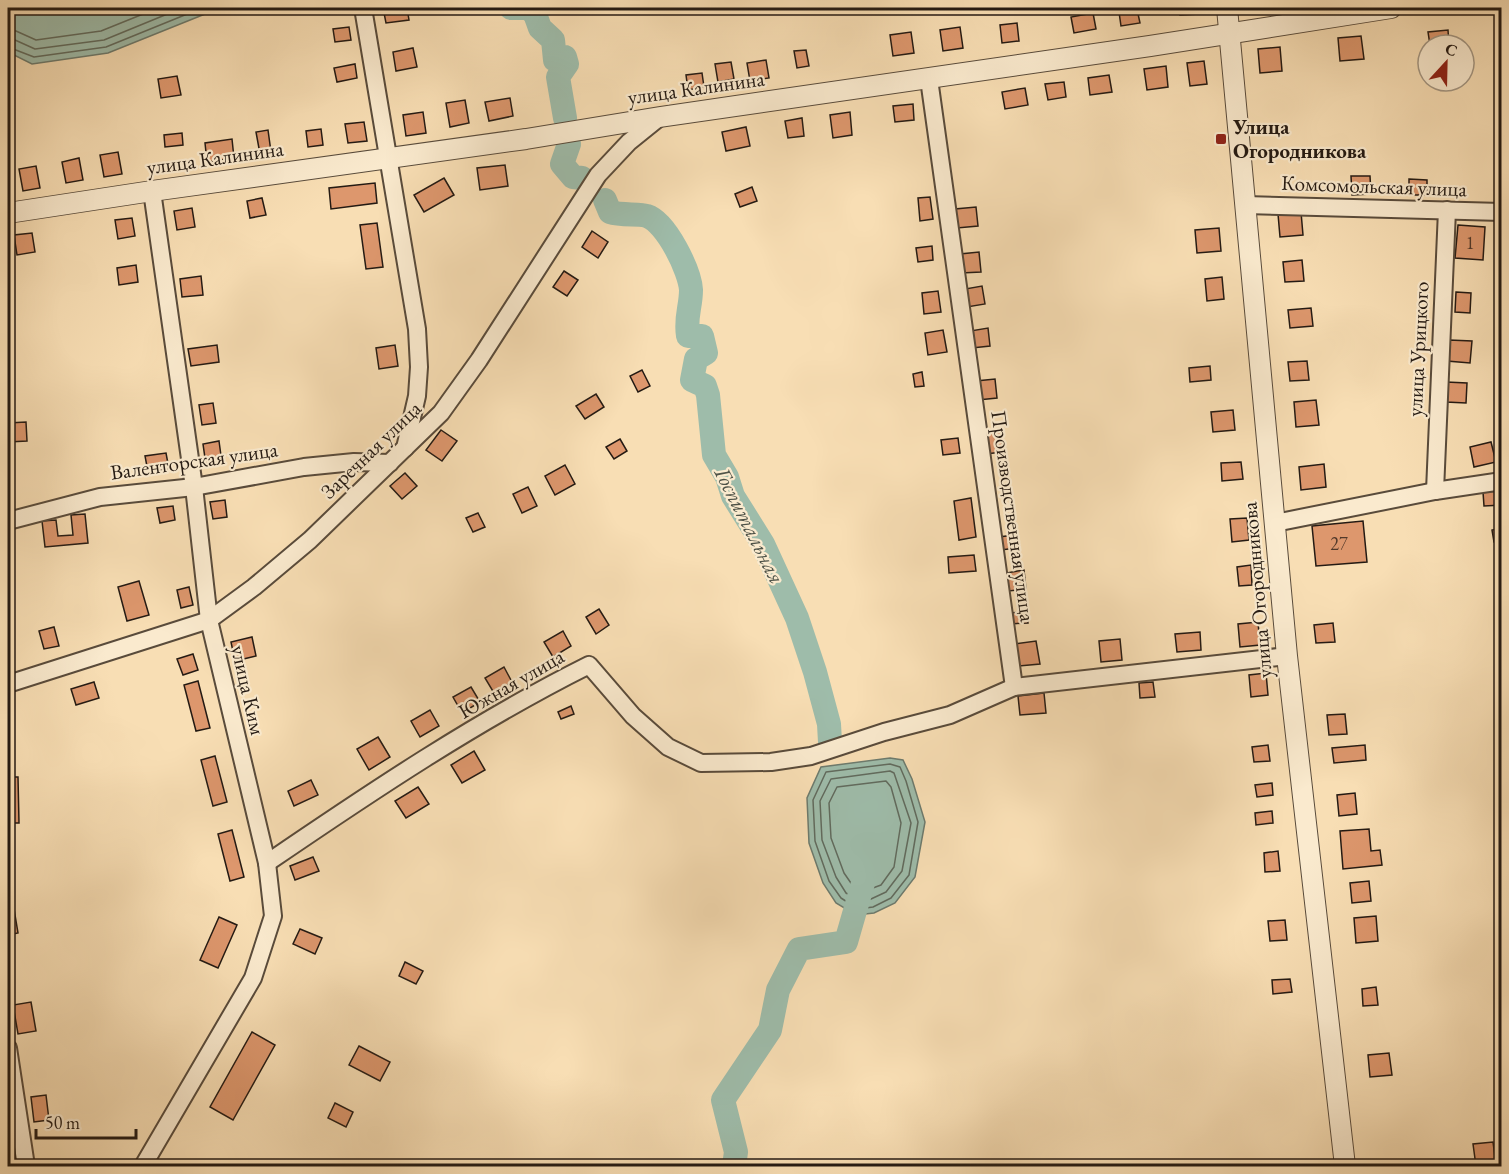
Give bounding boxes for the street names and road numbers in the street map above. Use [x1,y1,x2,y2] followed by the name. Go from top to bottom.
[626,64,767,110] street label: улица Калинина
[145,134,286,180] street label: улица Калинина
[1281,169,1468,202] street label: Комсомольская улица
[1400,281,1435,417] street label: улица Урицкого
[315,395,427,504] street label: Заречная улица
[985,408,1042,624] street label: Производственная улица
[108,435,280,486] street label: Валенторская улица
[1235,500,1278,679] street label: улица Огородникова
[225,642,272,737] street label: улица Ким
[453,642,569,725] street label: Южная улица

